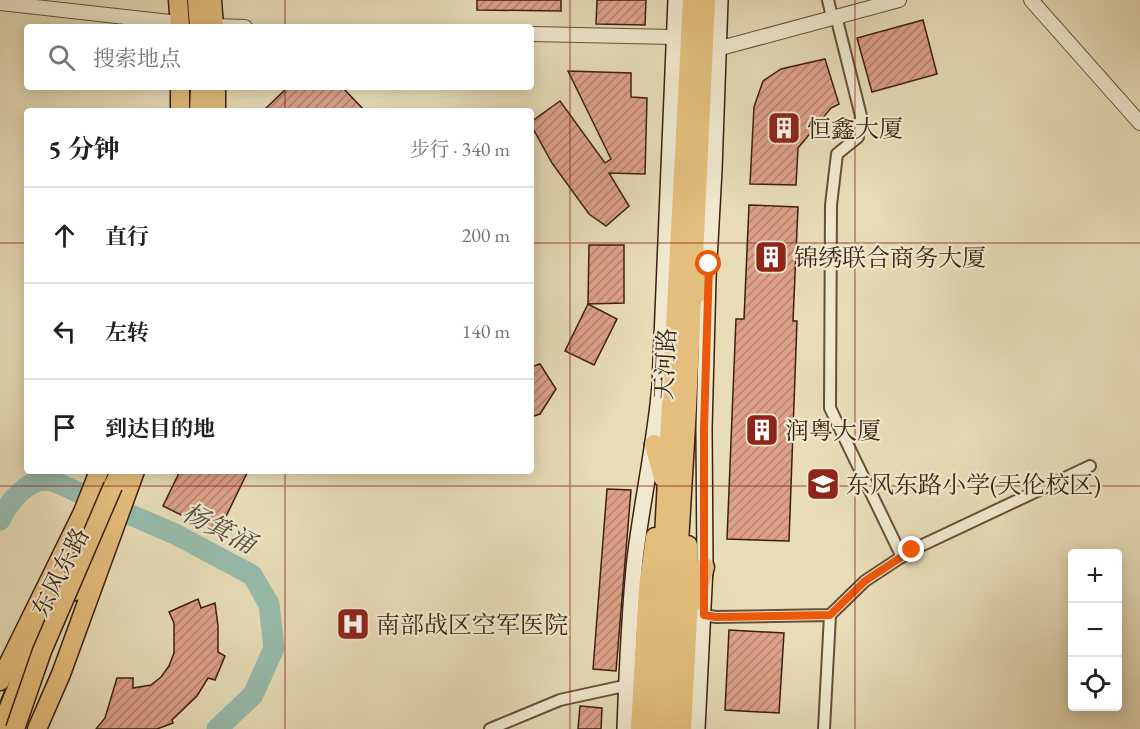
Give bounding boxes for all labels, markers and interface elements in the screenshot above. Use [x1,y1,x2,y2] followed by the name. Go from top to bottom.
[24,24,534,90] search box
[45,41,78,74] icon: search
[93,44,181,73] text: 搜索地点
[766,110,802,146] building icon: 恒鑫大厦
[807,113,903,144] place label: 恒鑫大厦
[48,132,120,166] text: 5 分钟
[410,136,510,162] text: 步行 · 340 m
[48,219,81,252] icon: ahead
[105,222,149,251] text: 直行
[462,222,510,248] text: 200 m
[753,239,789,275] building icon: 锦绣联合商务大厦
[794,242,986,273] place label: 锦绣联合商务大厦
[695,250,721,276] route start
[48,315,81,348] icon: left
[105,318,149,347] text: 左转
[462,318,510,344] text: 140 m
[648,327,682,401] street label: 天河路
[48,411,81,444] icon: arrive
[744,412,780,448] building icon: 润粤大厦
[105,414,215,443] text: 到达目的地
[785,415,881,446] place label: 润粤大厦
[805,466,841,502] school or university icon: 东风东路小学(天伦校区)
[846,469,1101,500] place label: 东风东路小学(天伦校区)
[177,495,264,562] water label: 杨箕涌
[24,522,96,622] street label: 东风东路
[898,536,924,562] route end
[1068,549,1122,711] map controls
[1068,549,1122,603] button: +
[1068,603,1122,657] button: −
[335,606,371,642] hospital icon: 南部战区空军医院
[376,609,568,640] place label: 南部战区空军医院
[1068,657,1122,711] button: locate

